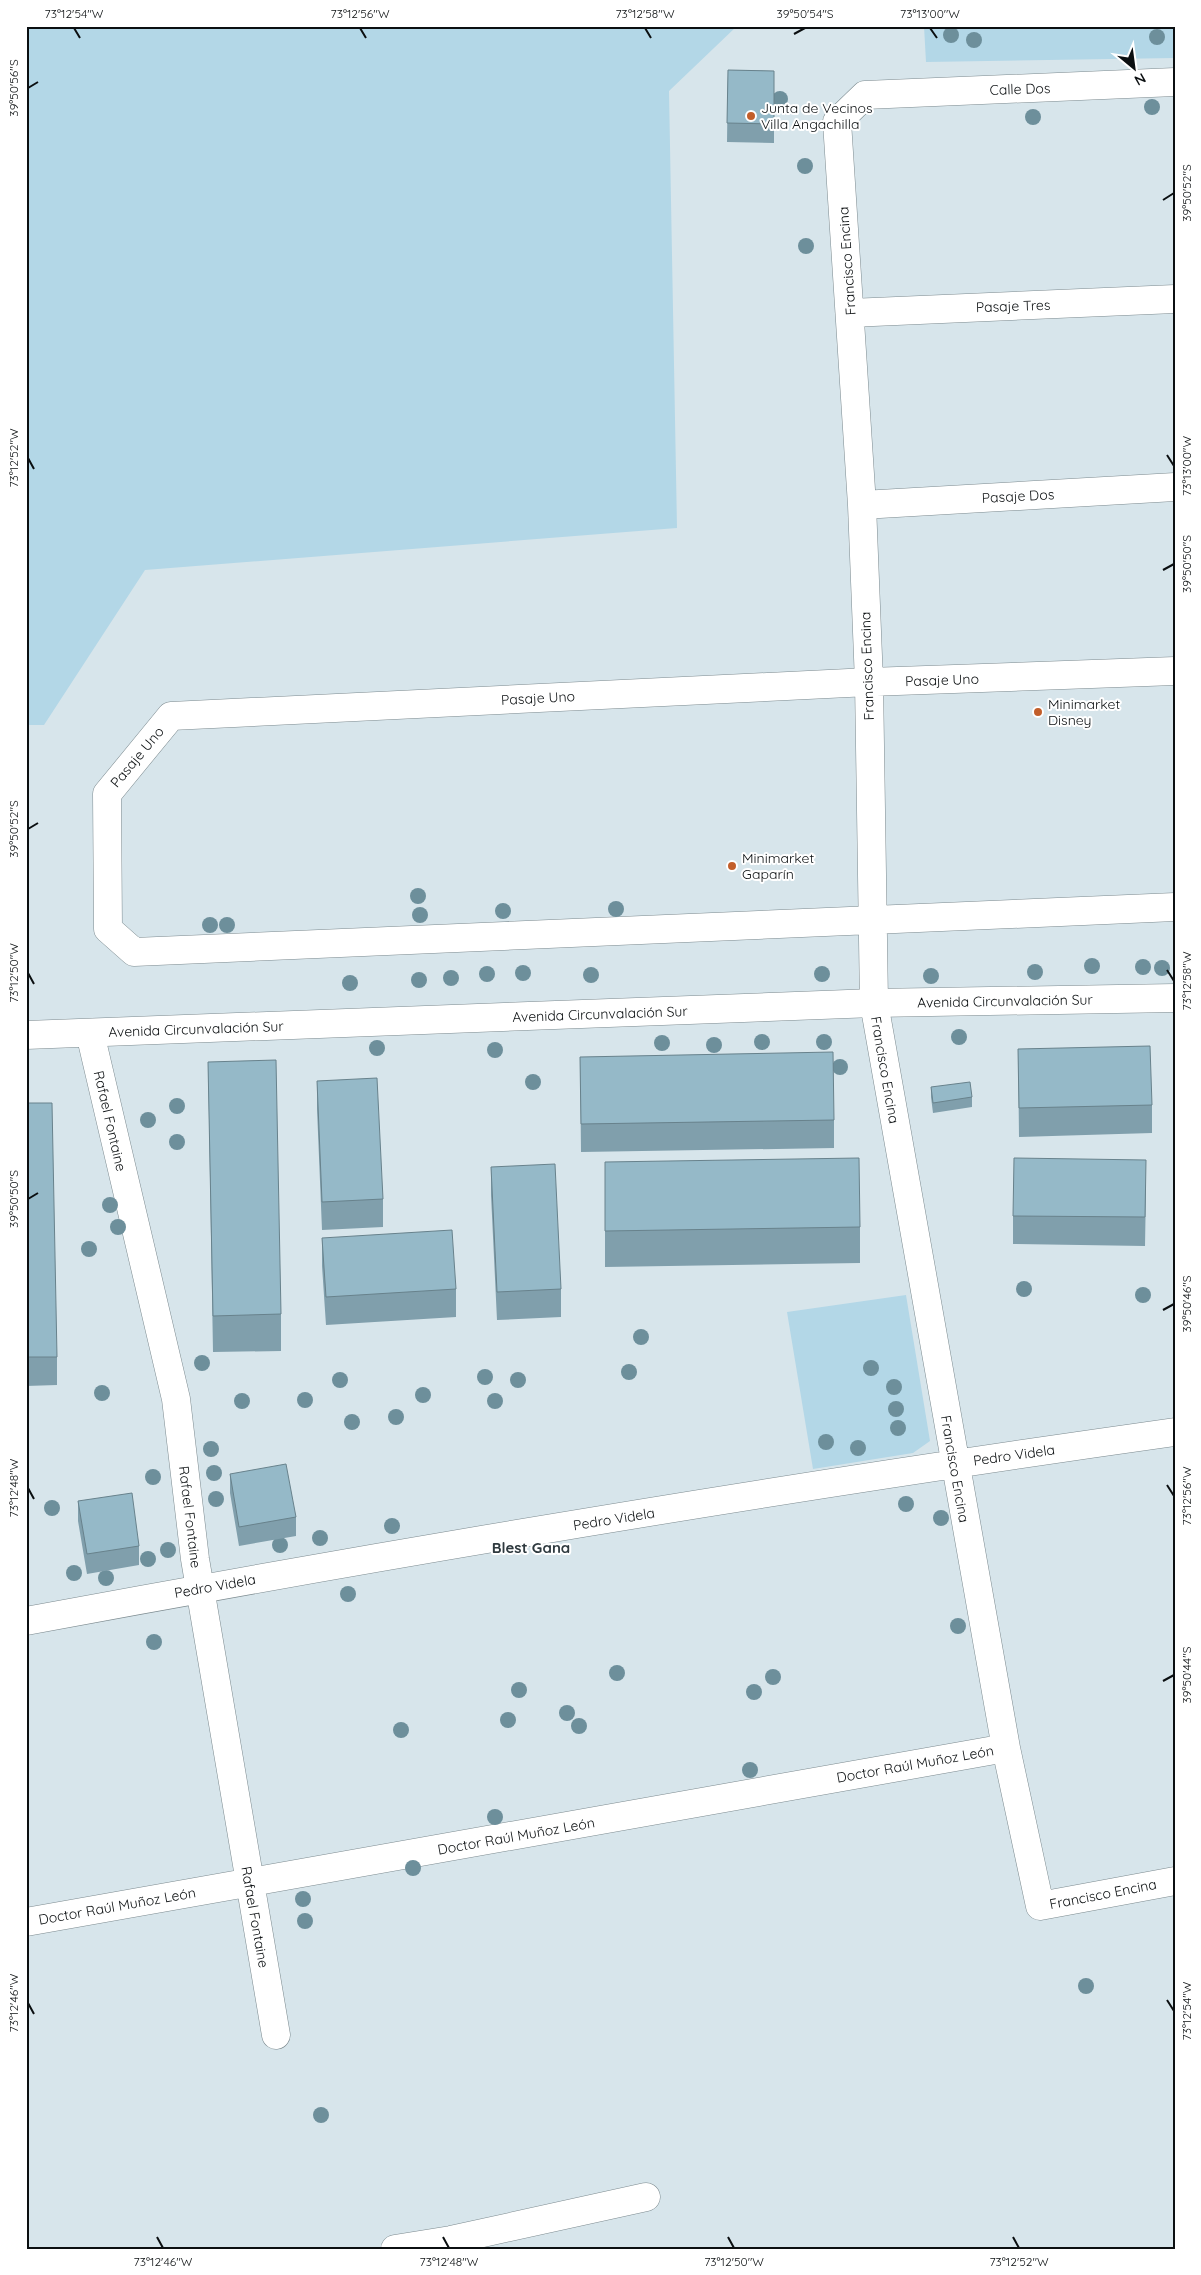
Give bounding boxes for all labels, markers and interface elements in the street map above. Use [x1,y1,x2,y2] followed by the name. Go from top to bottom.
[45,6,104,21] text: 73°12'54"W
[330,6,390,21] text: 73°12'56"W
[615,6,675,21] text: 73°12'58"W
[776,6,834,21] text: 39°50'54"S
[900,6,960,21] text: 73°13'00"W
[1108,42,1158,92] north arrow
[6,59,21,117] text: 39°50'56"S
[1131,69,1149,90] text: N
[989,79,1051,99] street label: Calle Dos
[761,99,873,133] place label: Junta de Vecinos Villa Angachilla
[745,110,757,122] marker: Junta de Vecinos Villa Angachilla
[1179,164,1194,222] text: 39°50'52"S
[834,206,860,316] street label: Francisco Encina
[975,296,1051,316] street label: Pasaje Tres
[6,428,21,488] text: 73°12'52"W
[1179,436,1194,496] text: 73°13'00"W
[981,485,1055,507] street label: Pasaje Dos
[1179,535,1194,593] text: 39°50'50"S
[856,611,878,721] street label: Francisco Encina
[905,670,979,690] street label: Pasaje Uno
[501,687,575,709] street label: Pasaje Uno
[1048,695,1120,729] place label: Minimarket Disney
[1032,706,1044,718] marker: Minimarket Disney
[106,723,168,791] street label: Pasaje Uno
[6,800,21,858] text: 39°50'52"S
[742,849,814,883] place label: Minimarket Gaparín
[726,860,738,872] marker: Minimarket Gaparín
[6,943,21,1003] text: 73°12'50"W
[1179,951,1194,1011] text: 73°12'58"W
[917,990,1094,1012] street label: Avenida Circunvalación Sur
[512,1002,689,1026] street label: Avenida Circunvalación Sur
[867,1015,903,1125] street label: Francisco Encina
[108,1017,285,1041] street label: Avenida Circunvalación Sur
[90,1069,130,1173] street label: Rafael Fontaine
[6,1170,21,1228] text: 39°50'50"S
[1179,1275,1194,1333] text: 39°50'46"S
[937,1414,973,1524] street label: Francisco Encina
[972,1440,1056,1470] street label: Pedro Videla
[6,1458,21,1517] text: 73°12'48"W
[175,1465,205,1569] street label: Rafael Fontaine
[1179,1466,1194,1526] text: 73°12'56"W
[572,1504,656,1534] street label: Pedro Videla
[492,1538,570,1557] district label: Blest Gana
[173,1570,257,1602] street label: Pedro Videla
[1179,1646,1194,1703] text: 39°50'44"S
[835,1741,995,1787] street label: Doctor Raúl Muñoz León
[436,1813,596,1859] street label: Doctor Raúl Muñoz León
[237,1865,273,1969] street label: Rafael Fontaine
[1048,1875,1158,1913] street label: Francisco Encina
[37,1883,197,1929] street label: Doctor Raúl Muñoz León
[6,1973,21,2032] text: 73°12'46"W
[1179,1981,1194,2040] text: 73°12'54"W
[134,2254,193,2269] text: 73°12'46"W
[420,2254,479,2269] text: 73°12'48"W
[704,2254,764,2269] text: 73°12'50"W
[989,2254,1049,2269] text: 73°12'52"W

